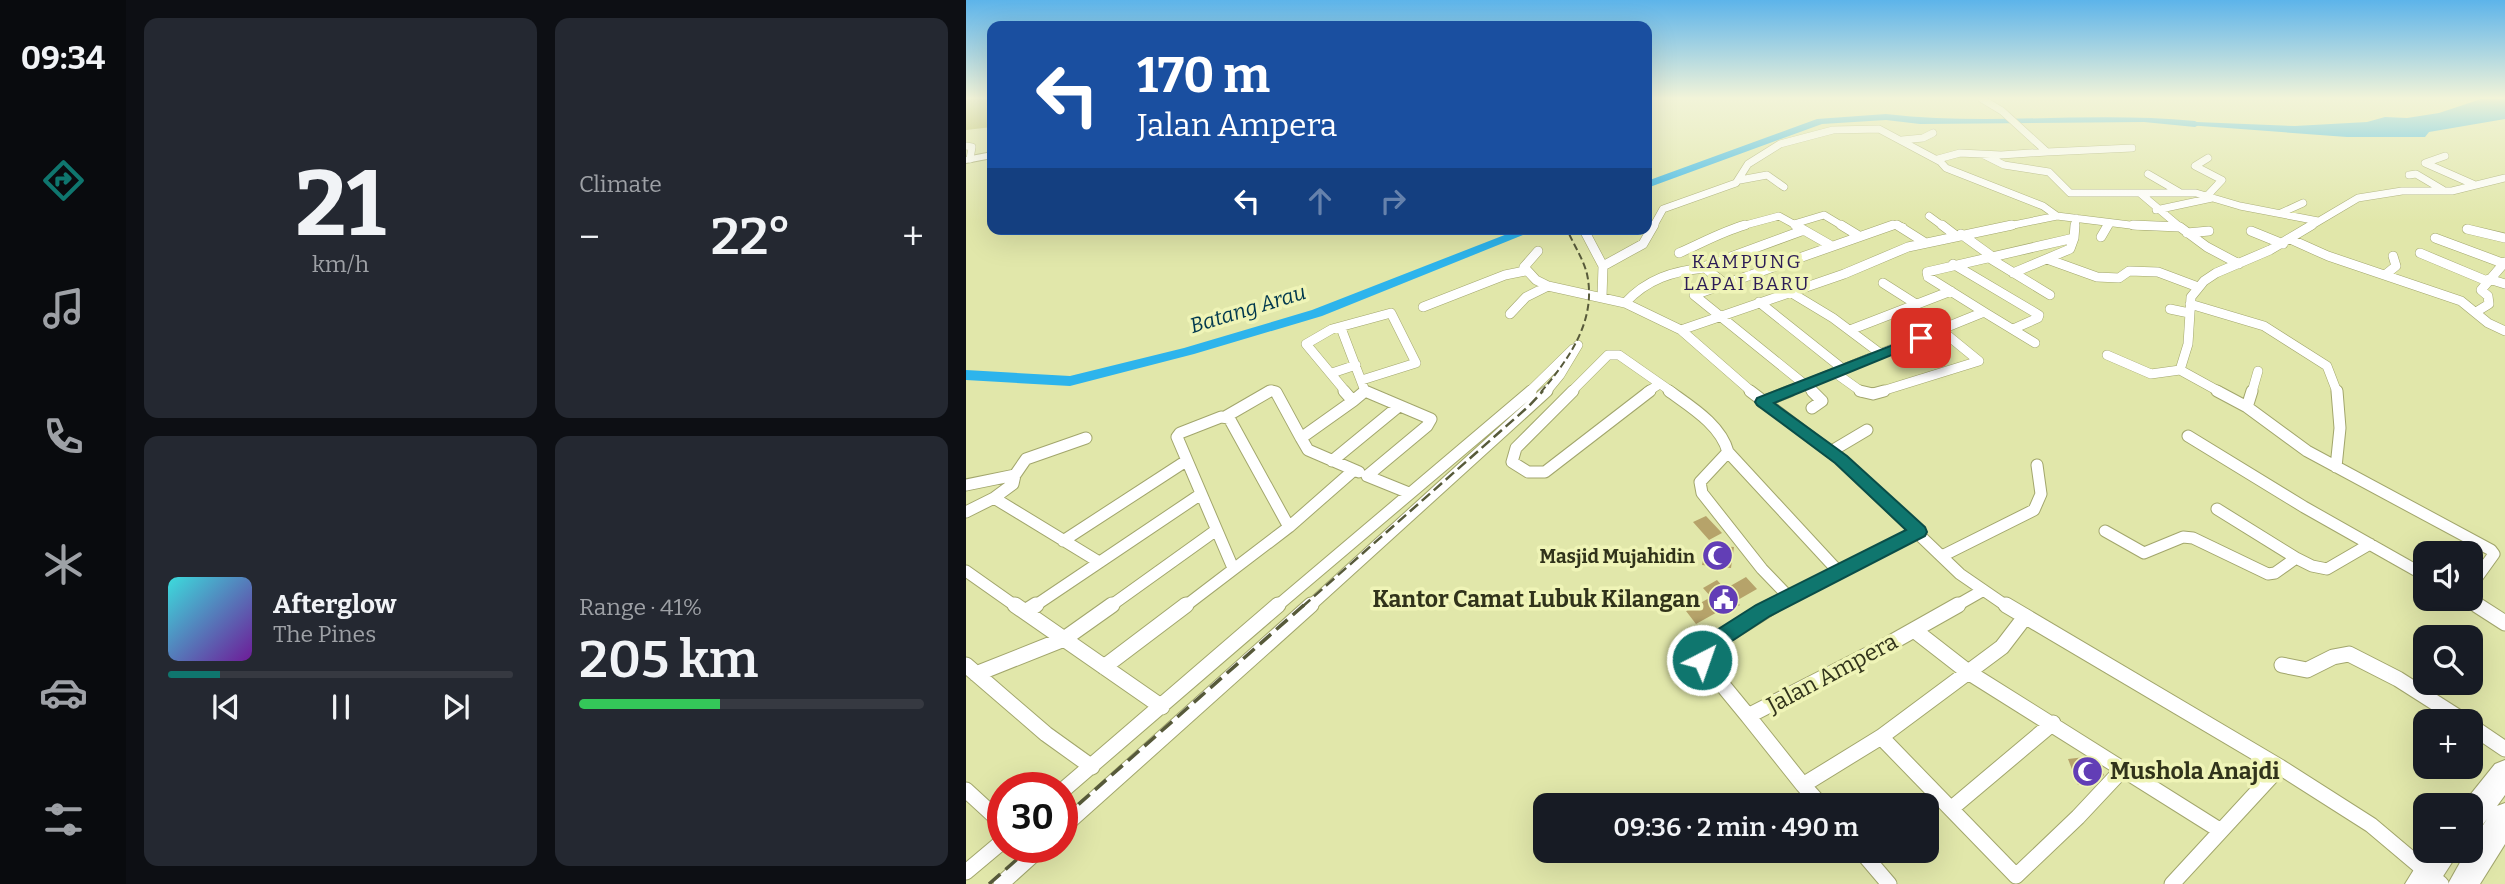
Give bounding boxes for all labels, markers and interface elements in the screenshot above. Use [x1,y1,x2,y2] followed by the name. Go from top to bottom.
[21,39,105,77] text: 09:34
[1137,46,1270,105] text: 170 m
[1022,49,1113,140] icon: left
[1137,106,1337,144] text: Jalan Ampera
[295,150,386,259] text: 21
[39,156,88,205] icon: directions
[579,170,662,198] text: Climate
[1228,182,1266,220] icon: left
[1301,182,1339,220] icon: ahead
[1374,182,1412,220] icon: right
[711,205,792,268] text: 22°
[579,214,600,260] text: −
[902,214,924,260] text: +
[312,250,369,278] text: km/h
[1683,250,1811,295] district label: KAMPUNG LAPAI BARU
[1187,279,1309,339] water label: Batang Arau
[39,284,88,333] icon: music
[1891,308,1951,368] pin
[1902,319,1940,357] icon: arrive
[39,412,88,461] icon: phone
[1701,539,1735,573] mosque icon: Masjid Mujahidin
[39,540,88,589] icon: climate
[2413,541,2483,863] map controls
[2413,541,2483,611] button: sound
[1540,545,1696,568] place label: Masjid Mujahidin
[1706,582,1740,616] public building icon: Kantor Camat Lubuk Kilangan
[1373,585,1700,613] place label: Kantor Camat Lubuk Kilangan
[273,589,396,620] text: Afterglow
[579,593,702,621] text: Range · 41%
[273,620,376,648] text: The Pines
[1665,623,1739,697] position arrow
[2413,625,2483,695] button: search
[1761,627,1902,720] street label: Jalan Ampera
[579,628,758,691] text: 205 km
[39,668,88,717] icon: car
[207,688,245,726] icon: previous
[322,688,360,726] icon: pause
[437,688,475,726] icon: next
[2413,709,2483,779] button: +
[2070,754,2104,788] mosque icon: Mushola Anajdi
[2110,757,2280,785] place label: Mushola Anajdi
[987,772,1078,863] speed limit sign: 30
[2413,793,2483,863] button: −
[39,795,88,844] icon: filters
[1613,812,1859,843] text: 09:36 · 2 min · 490 m

